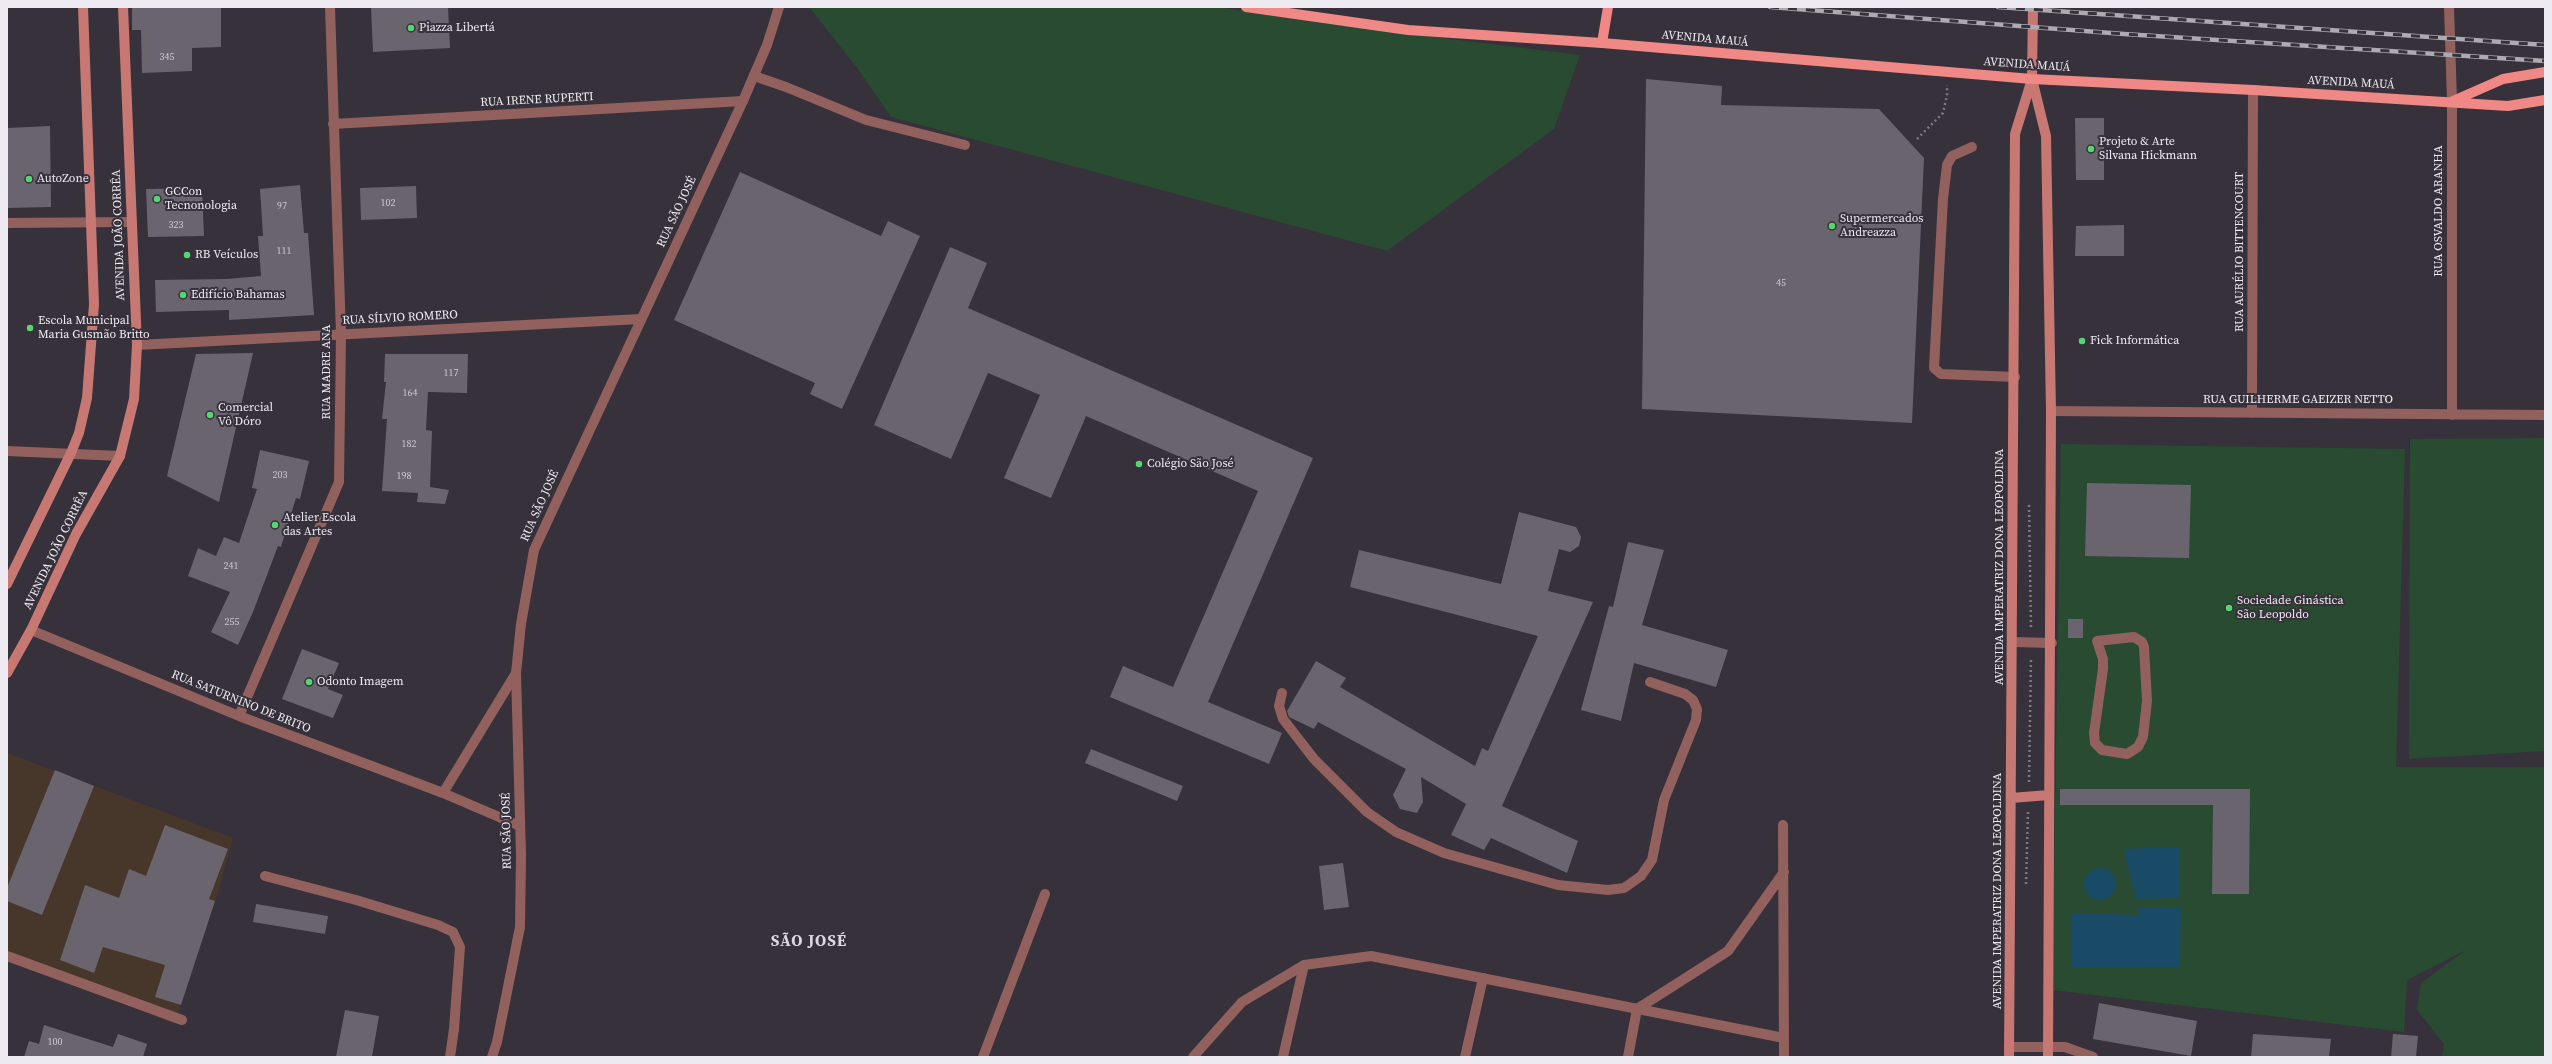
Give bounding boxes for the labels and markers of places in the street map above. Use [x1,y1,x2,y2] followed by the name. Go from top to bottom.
[419,21,495,35] place label: Piazza Libertá
[406,23,416,33] marker: Piazza Libertá
[2099,135,2197,163] place label: Projeto & Arte Silvana Hickmann
[2086,144,2096,154] marker: Projeto & Arte Silvana Hickmann
[37,172,89,186] place label: AutoZone
[24,174,34,184] marker: AutoZone
[165,185,237,213] place label: GCCon Tecnonologia
[152,194,162,204] marker: GCCon Tecnonologia
[1840,212,1924,240] place label: Supermercados Andreazza
[1827,221,1837,231] marker: Supermercados Andreazza
[195,248,258,262] place label: RB Veículos
[182,250,192,260] marker: RB Veículos
[191,288,285,302] place label: Edifício Bahamas
[178,290,188,300] marker: Edifício Bahamas
[38,314,150,342] place label: Escola Municipal Maria Gusmão Britto
[25,323,35,333] marker: Escola Municipal Maria Gusmão Britto
[2090,334,2179,348] place label: Fick Informática
[2077,336,2087,346] marker: Fick Informática
[218,401,273,429] place label: Comercial Vô Dóro
[205,410,215,420] marker: Comercial Vô Dóro
[1147,457,1234,471] place label: Colégio São José
[1134,459,1144,469] marker: Colégio São José
[283,511,356,539] place label: Atelier Escola das Artes
[270,520,280,530] marker: Atelier Escola das Artes
[2237,594,2344,622] place label: Sociedade Ginástica São Leopoldo
[2224,603,2234,613] marker: Sociedade Ginástica São Leopoldo
[317,675,404,689] place label: Odonto Imagem
[304,677,314,687] marker: Odonto Imagem

